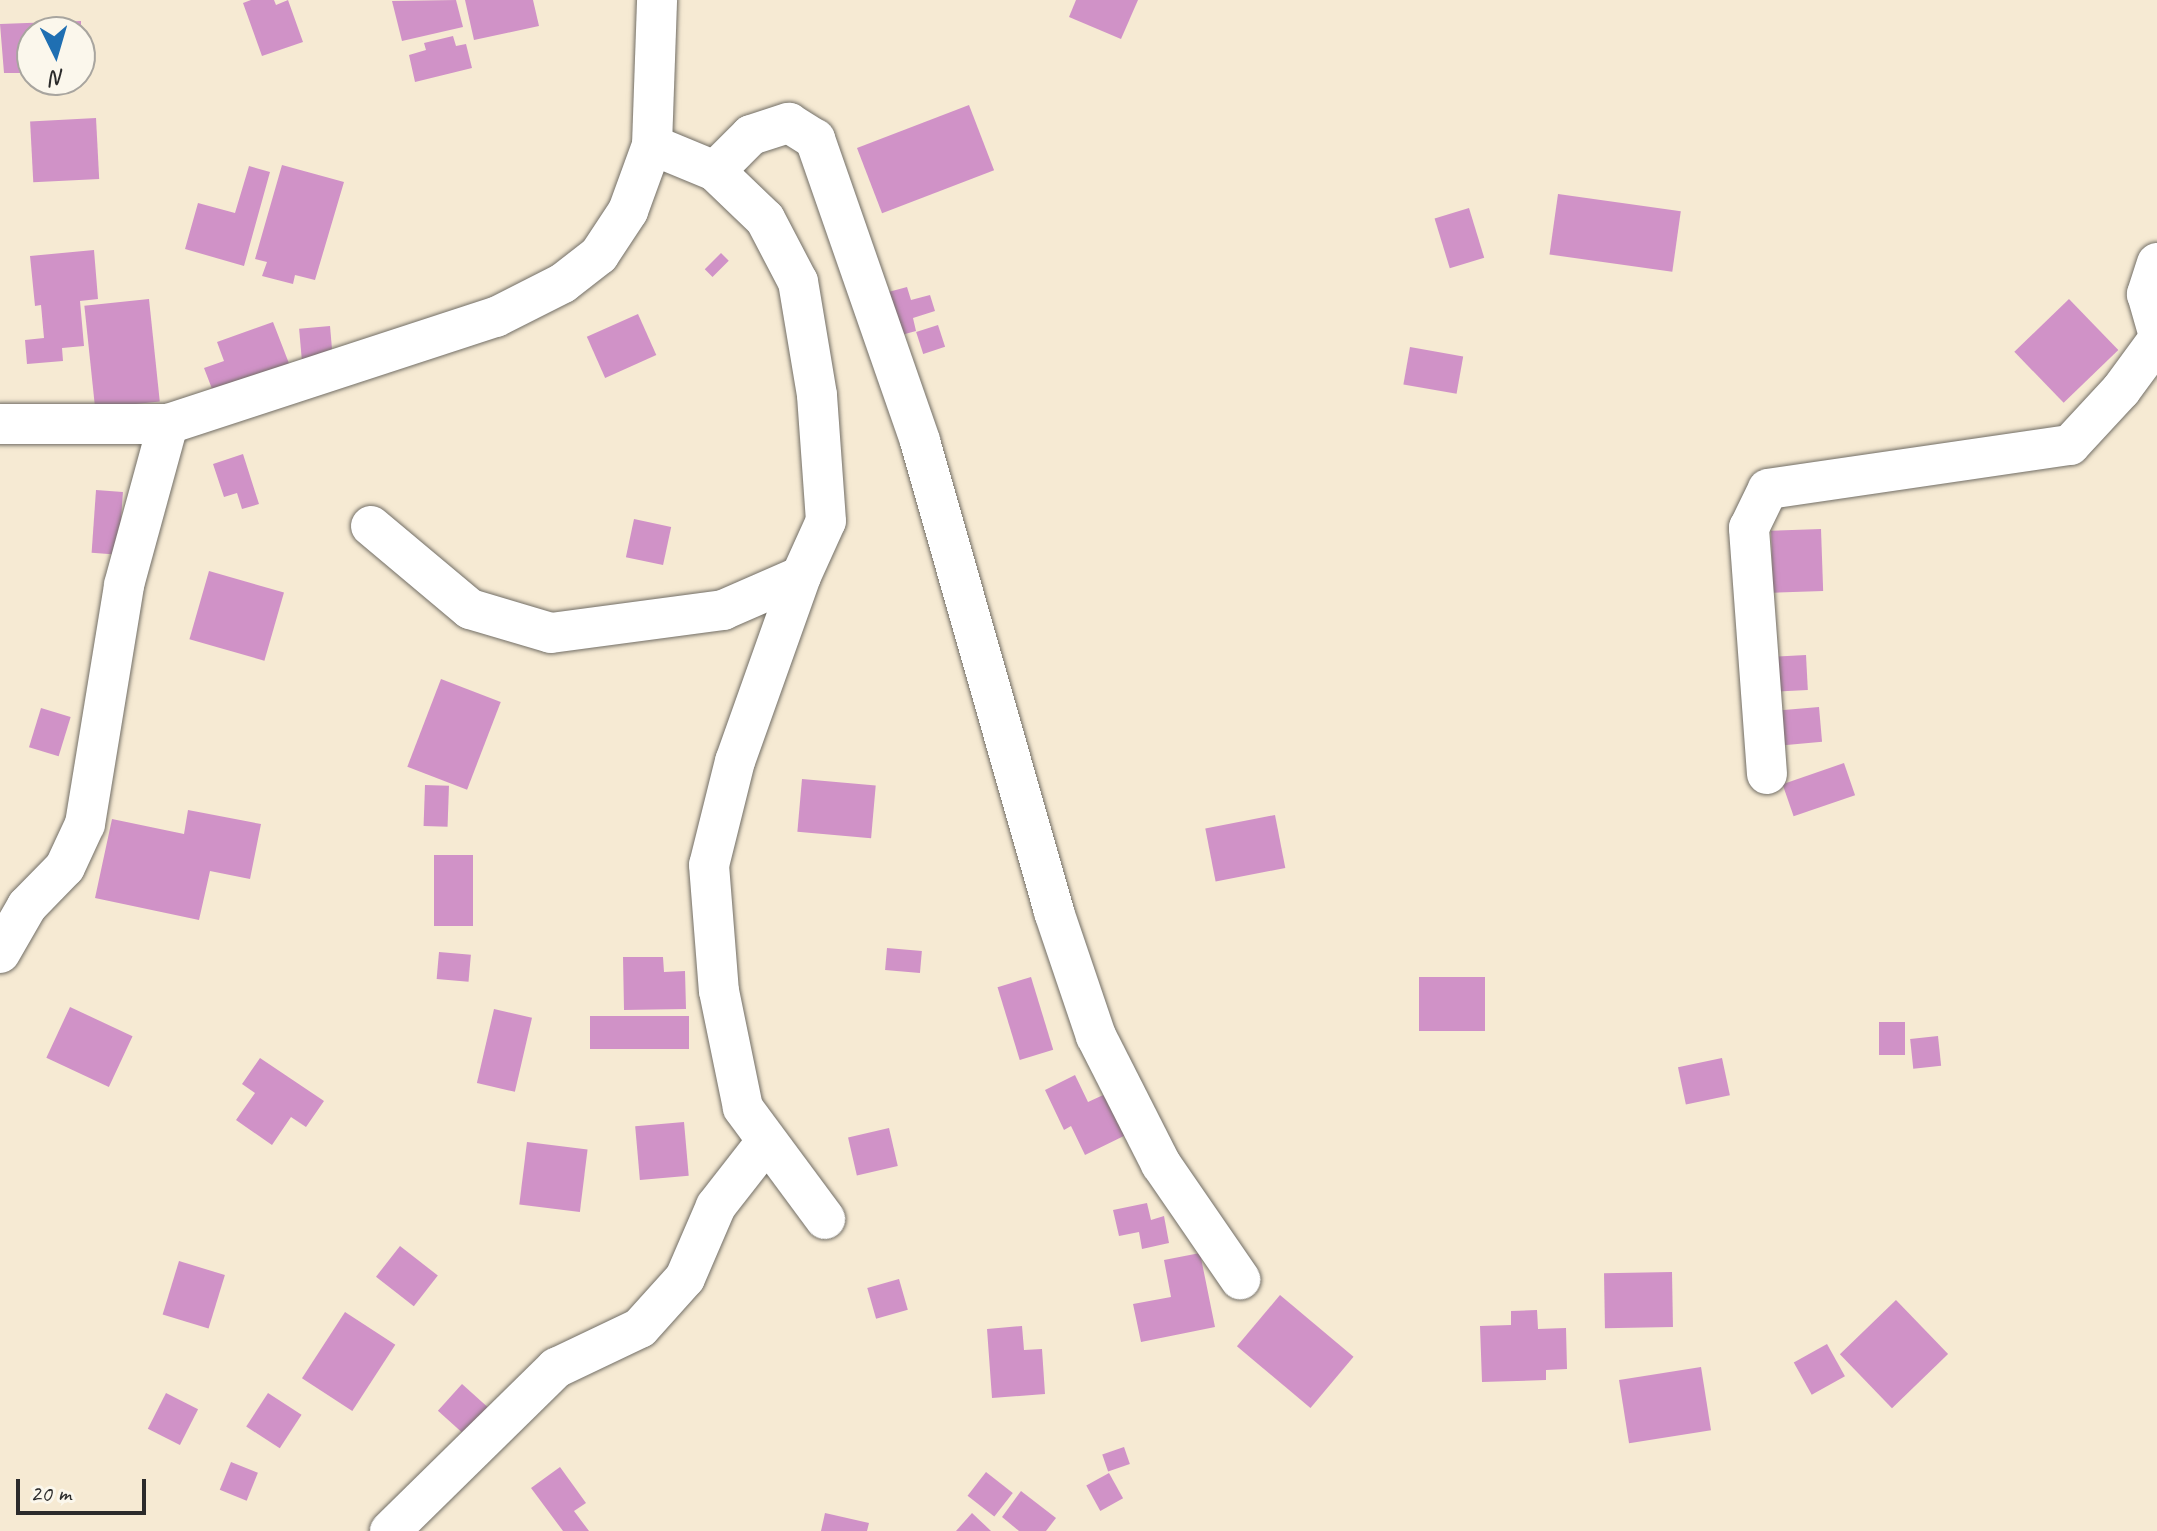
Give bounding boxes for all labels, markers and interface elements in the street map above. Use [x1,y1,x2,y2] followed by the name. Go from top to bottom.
[16,16,96,96] north arrow
[50,63,66,92] text: N
[20,1463,150,1513] scale bar
[30,1478,71,1508] text: 20 m

